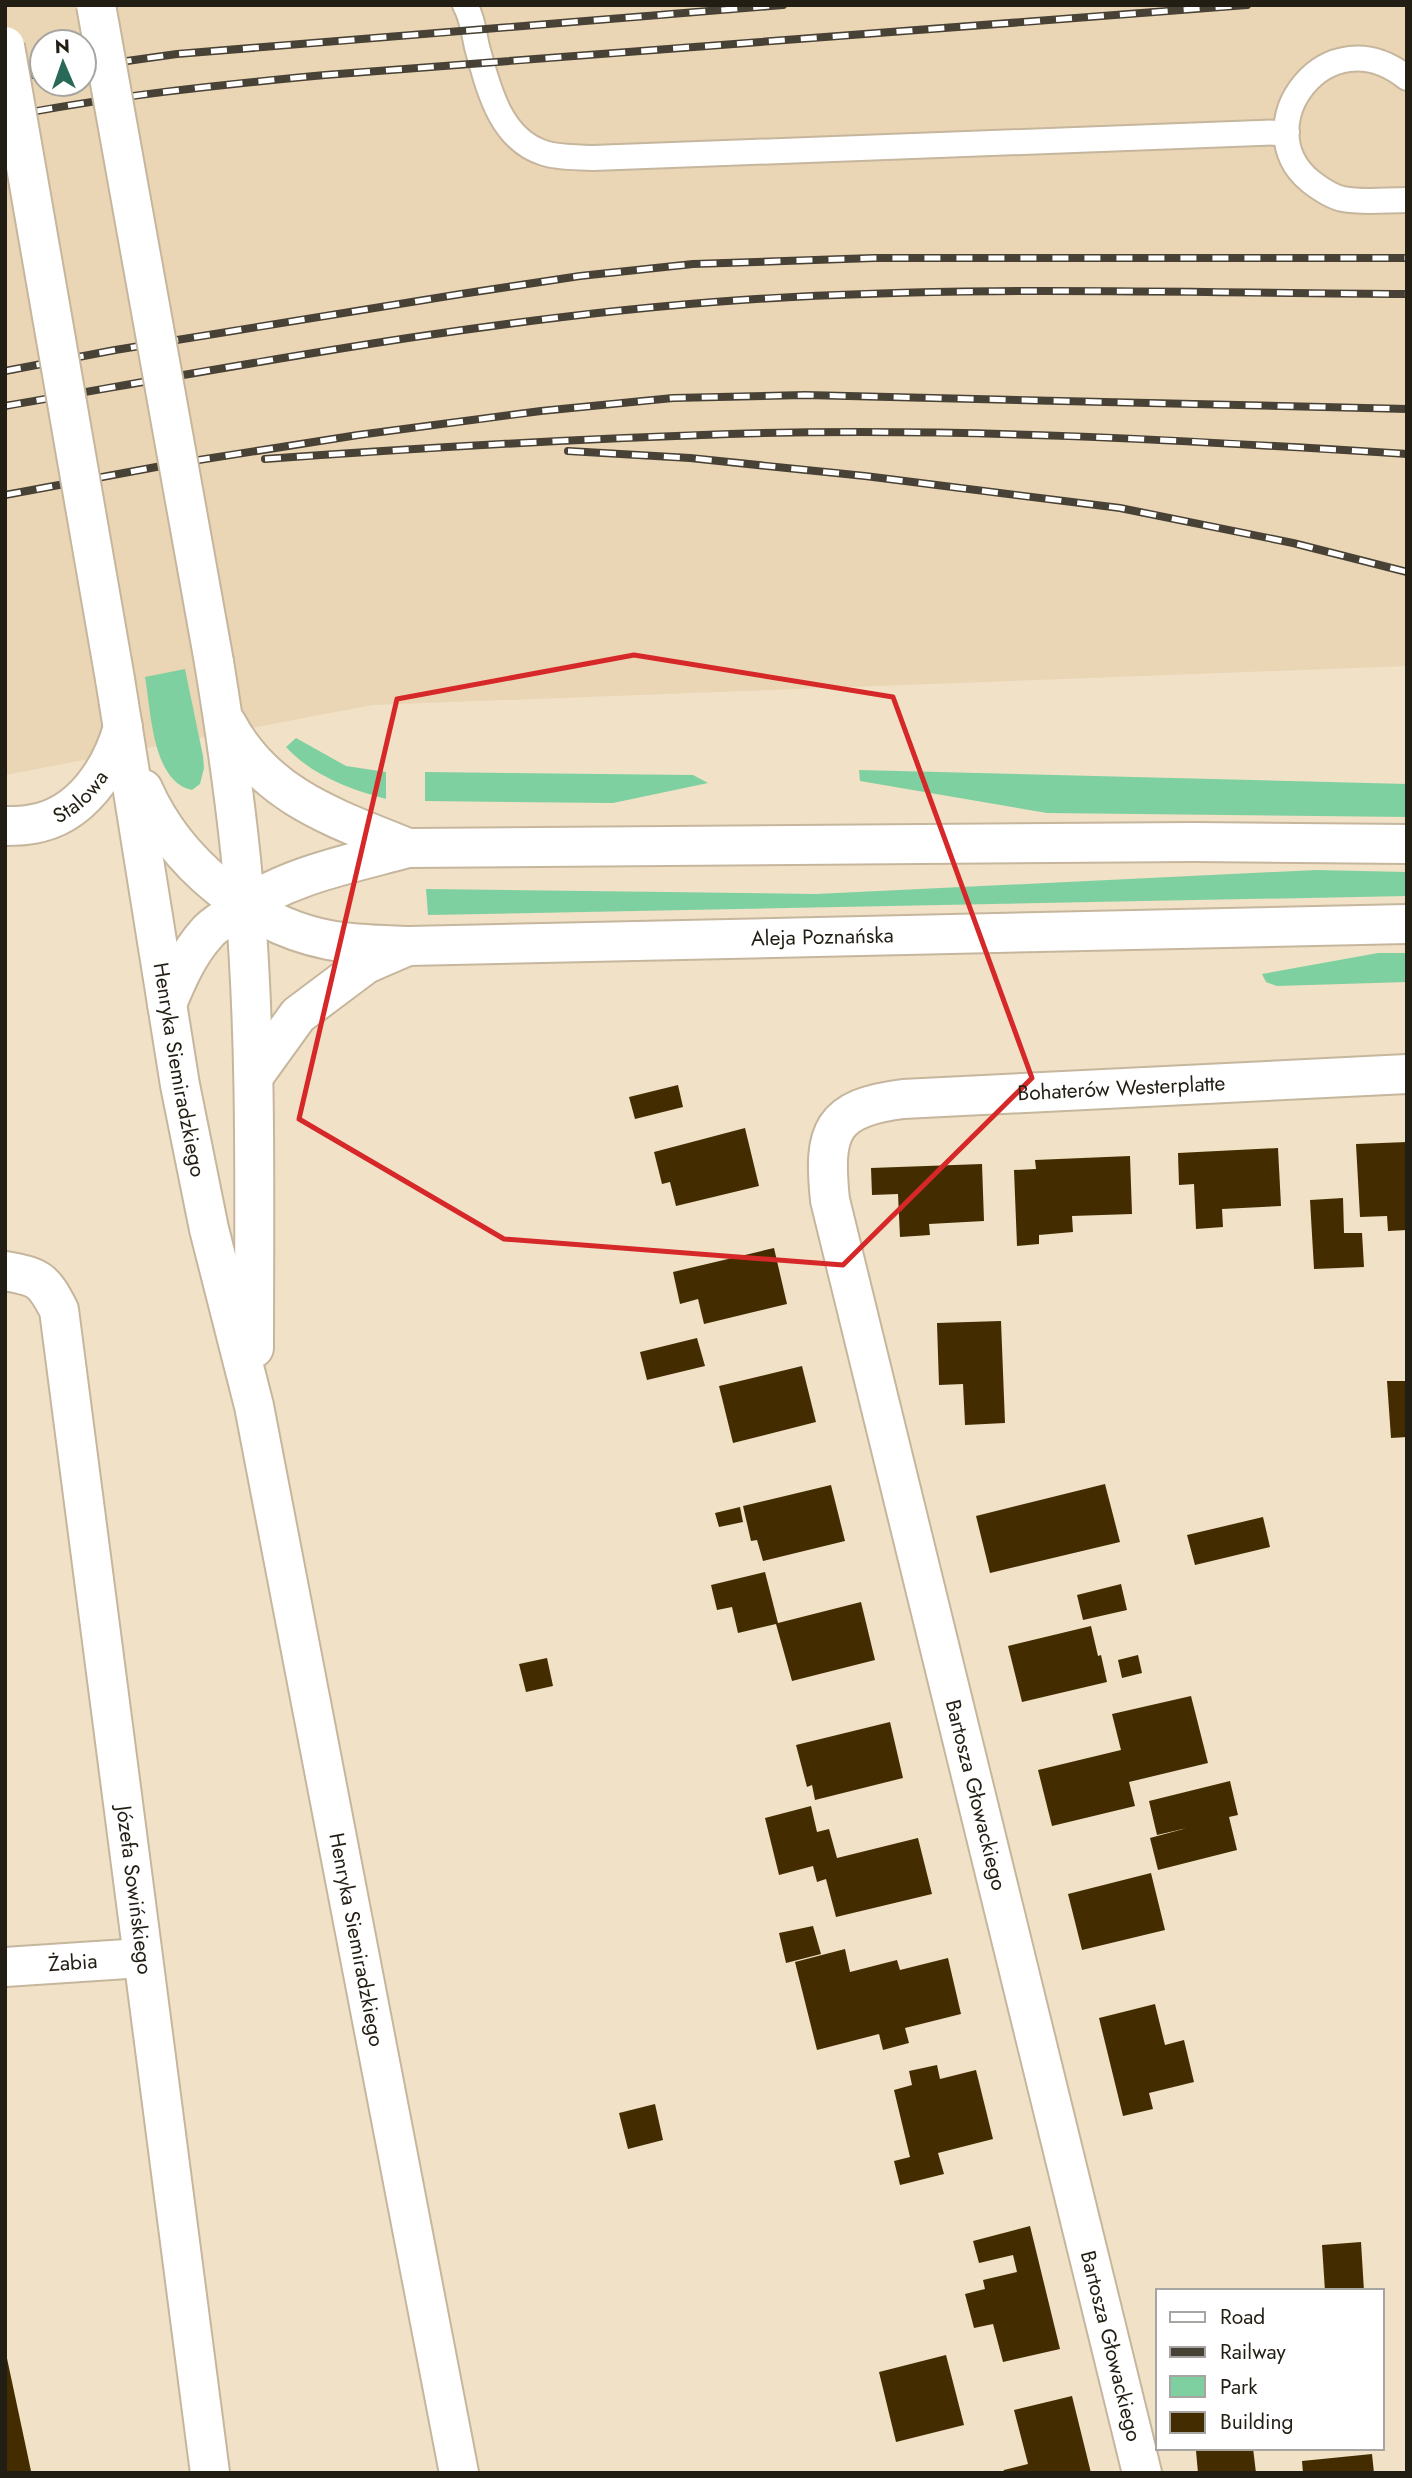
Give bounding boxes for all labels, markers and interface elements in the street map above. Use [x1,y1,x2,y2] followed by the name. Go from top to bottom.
[28,28,98,98] north arrow
[54,33,70,60] text: N
[47,764,116,831] street label: Stalowa
[750,920,894,953] street label: Aleja Poznańska
[146,960,213,1180] street label: Henryka Siemiradzkiego
[1017,1068,1226,1108] street label: Bohaterów Westerplatte
[938,1696,1014,1894] street label: Bartosza Głowackiego
[108,1801,160,1976] street label: Józefa Sowińskiego
[321,1830,392,2049] street label: Henryka Siemiradzkiego
[47,1946,98,1979] street label: Żabia
[1073,2247,1149,2445] street label: Bartosza Głowackiego
[1156,2289,1384,2450] legend
[1220,2302,1265,2332] text: Road
[1220,2337,1286,2367] text: Railway
[1220,2372,1258,2402] text: Park
[1220,2407,1293,2437] text: Building

